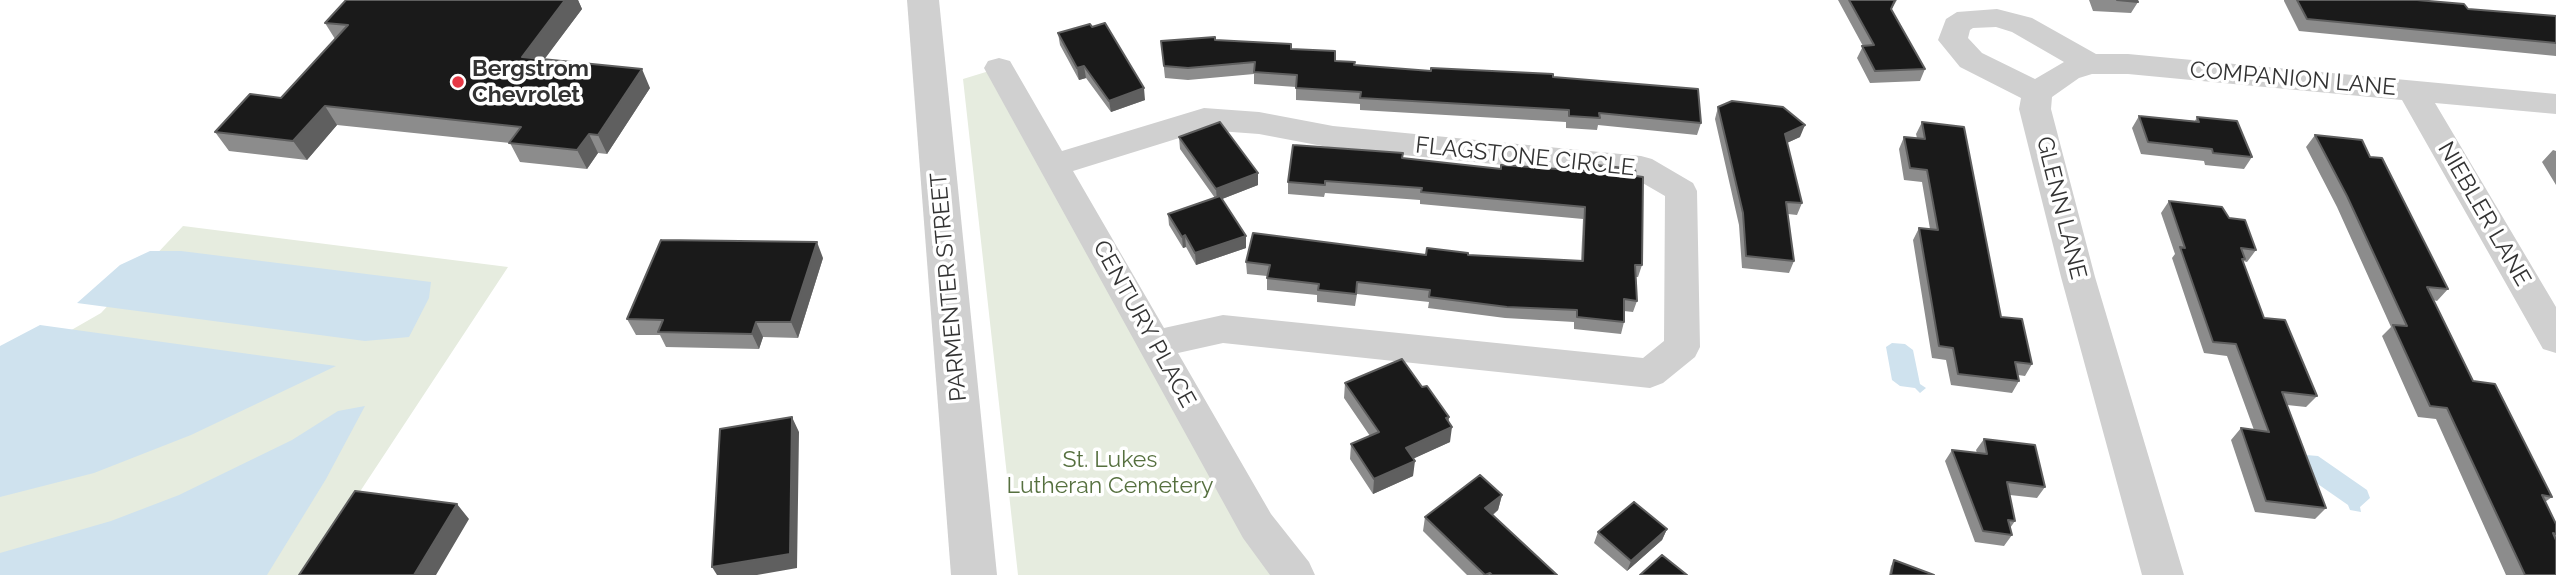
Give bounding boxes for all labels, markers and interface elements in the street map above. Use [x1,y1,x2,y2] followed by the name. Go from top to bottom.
[472,55,589,109] place label: Bergstrom Chevrolet
[2189,56,2397,102] street label: COMPANION LANE
[450,74,466,90] marker: Bergstrom Chevrolet
[1414,132,1636,182] street label: FLAGSTONE CIRCLE
[2030,134,2092,282] street label: GLENN LANE
[2432,137,2536,291] street label: NIEBLER LANE
[925,171,973,403] street label: PARMENTER STREET
[1087,236,1201,412] street label: CENTURY PLACE
[1007,446,1213,500] park label: St. Lukes Lutheran Cemetery

